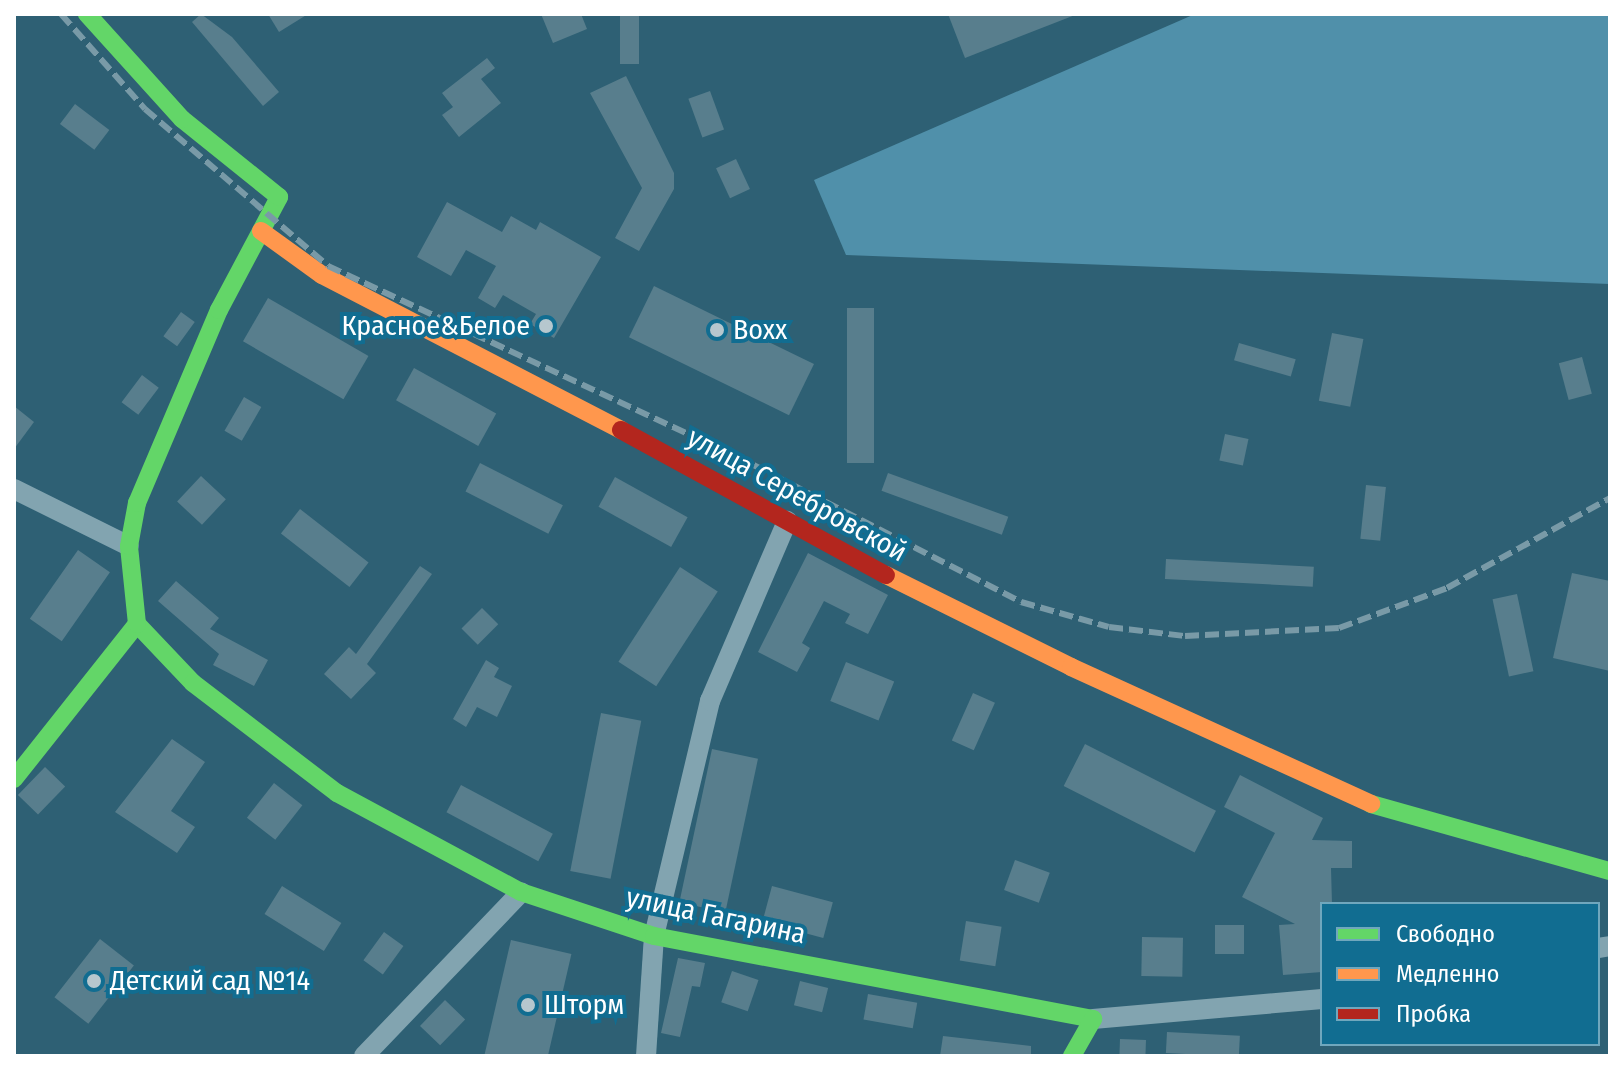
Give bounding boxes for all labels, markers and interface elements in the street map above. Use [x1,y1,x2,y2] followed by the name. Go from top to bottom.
[341,309,530,343] place label: Красное&Белое
[733,313,787,347] place label: Boxx
[537,317,555,335] marker: Красное&Белое
[708,321,726,339] marker: Boxx
[681,421,913,569] street label: улица Серебровской
[623,881,809,951] street label: улица Гагарина
[1320,902,1600,1046] legend
[1396,920,1495,948] text: Свободно
[1396,960,1499,988] text: Медленно
[110,964,310,998] place label: Детский сад №14
[85,972,103,990] marker: Детский сад №14
[544,988,624,1022] place label: Шторм
[519,996,537,1014] marker: Шторм
[1396,1000,1471,1028] text: Пробка

